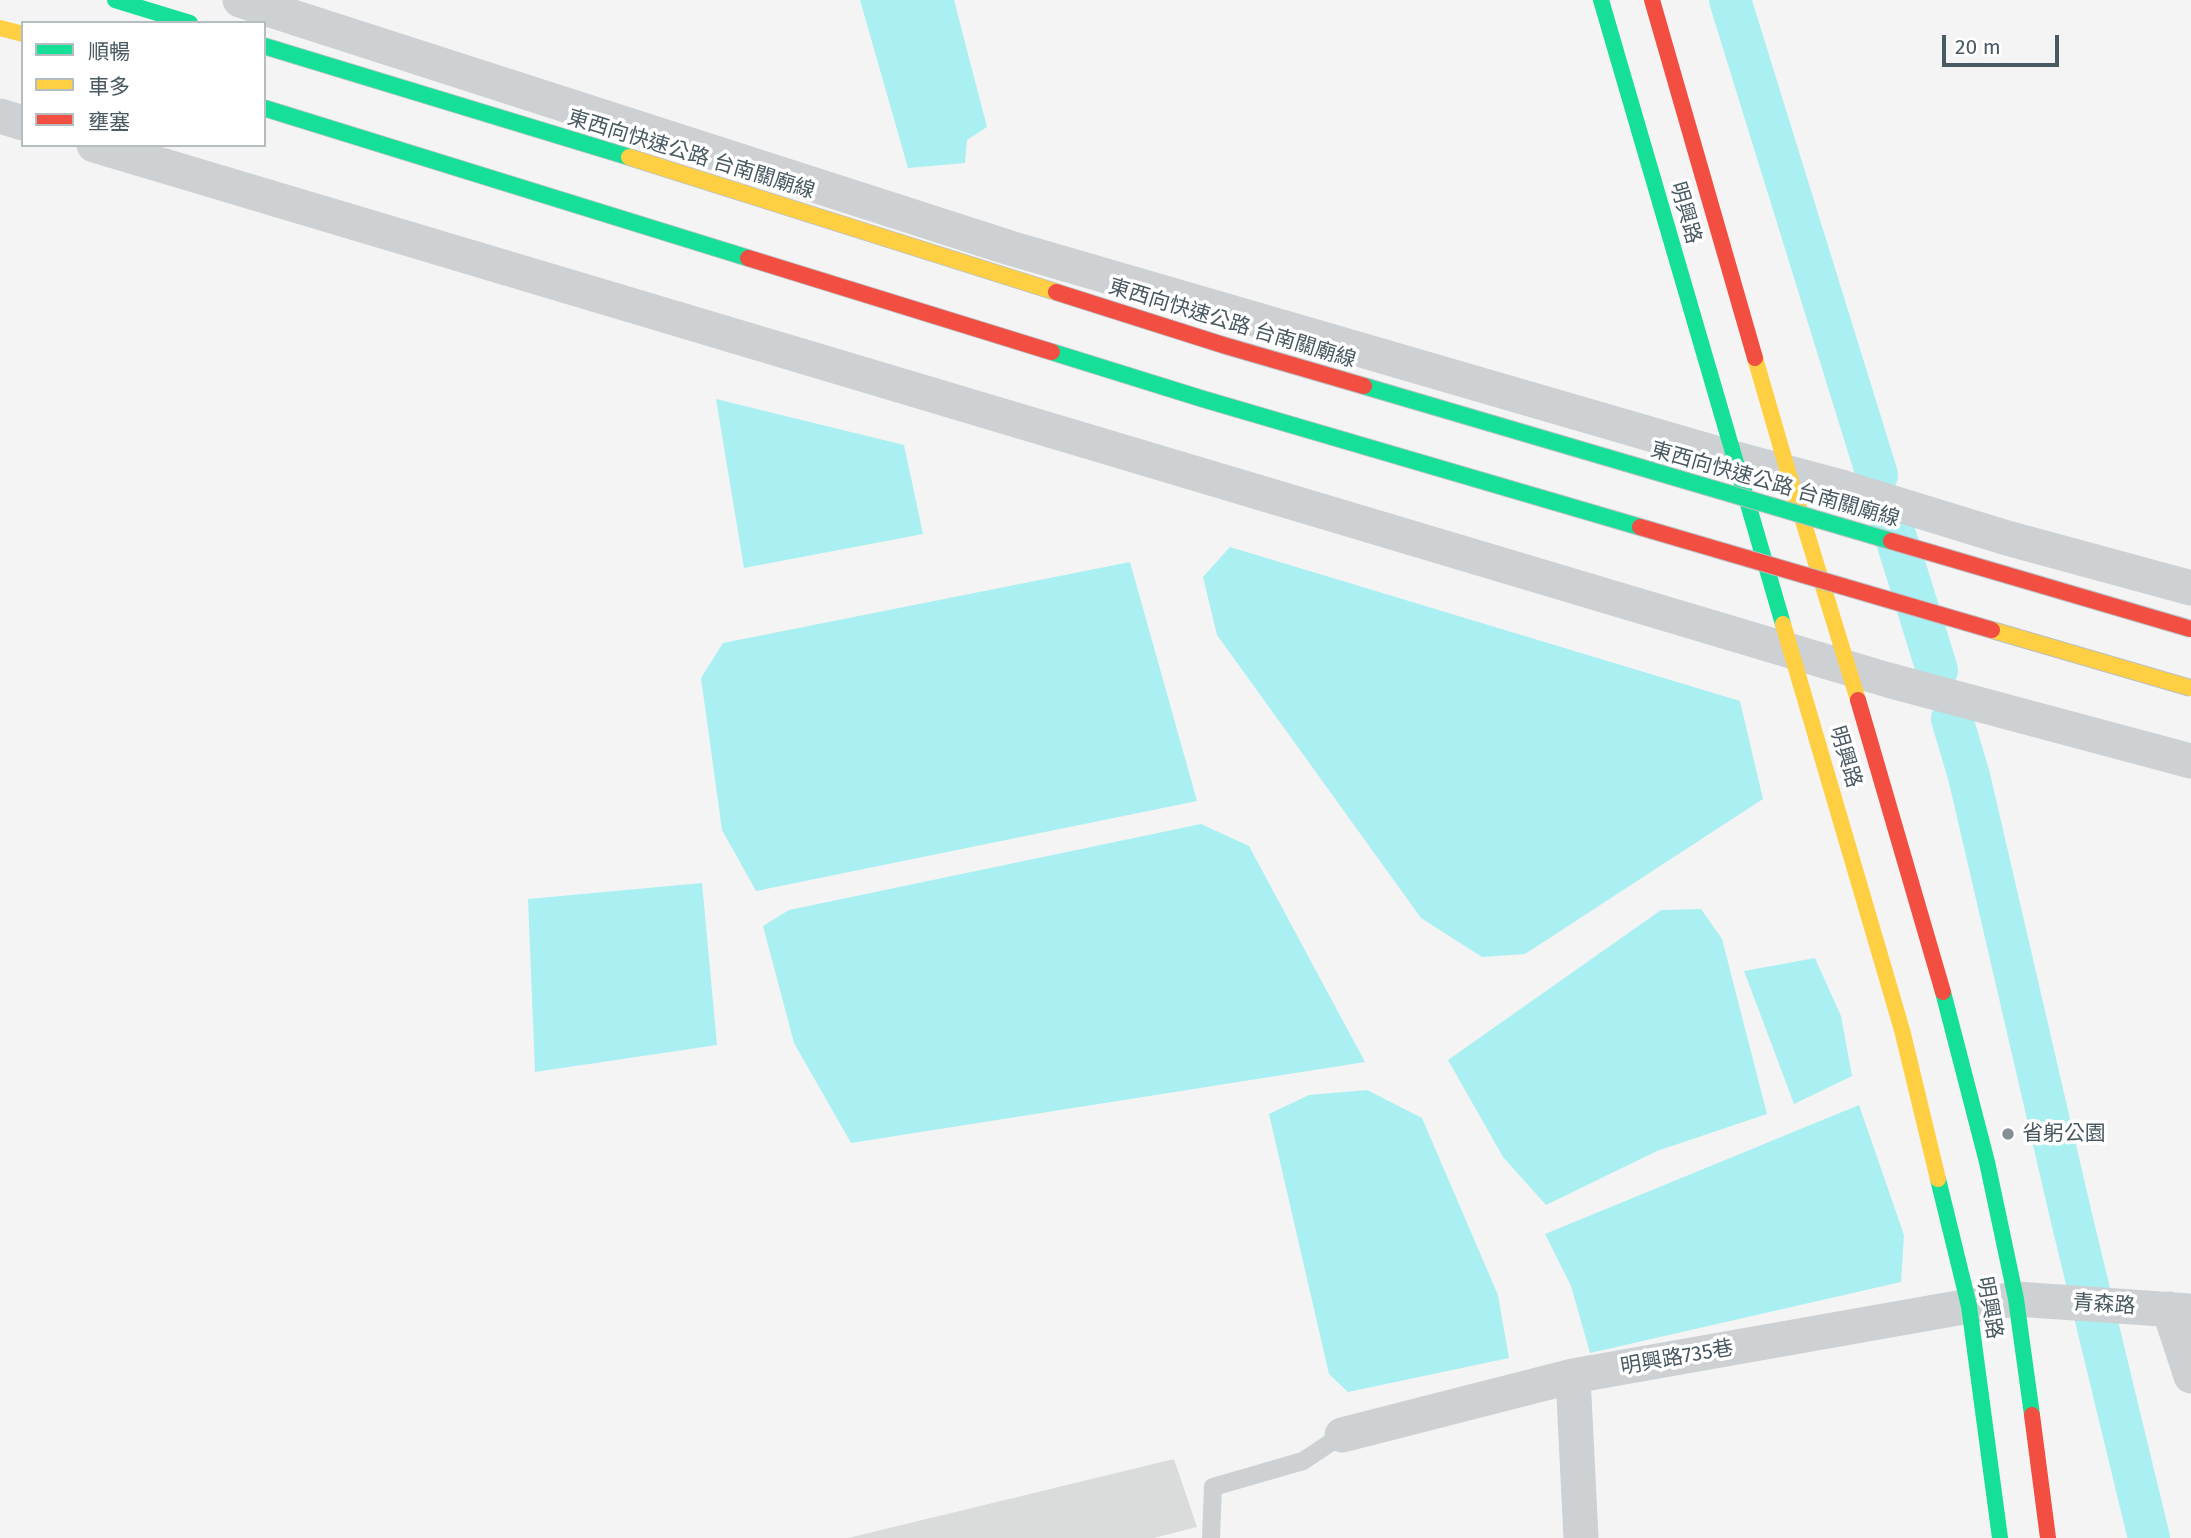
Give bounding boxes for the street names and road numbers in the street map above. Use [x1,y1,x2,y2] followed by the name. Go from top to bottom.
[564,105,818,205] street label: 東西向快速公路 台南關廟線
[1664,179,1706,247] street label: 明興路
[1105,274,1359,374] street label: 東西向快速公路 台南關廟線
[1648,437,1902,533] street label: 東西向快速公路 台南關廟線
[1824,723,1866,791] street label: 明興路
[1971,1275,2007,1341] street label: 明興路
[2072,1290,2136,1320] street label: 青森路
[1619,1336,1735,1380] street label: 明興路735巷

